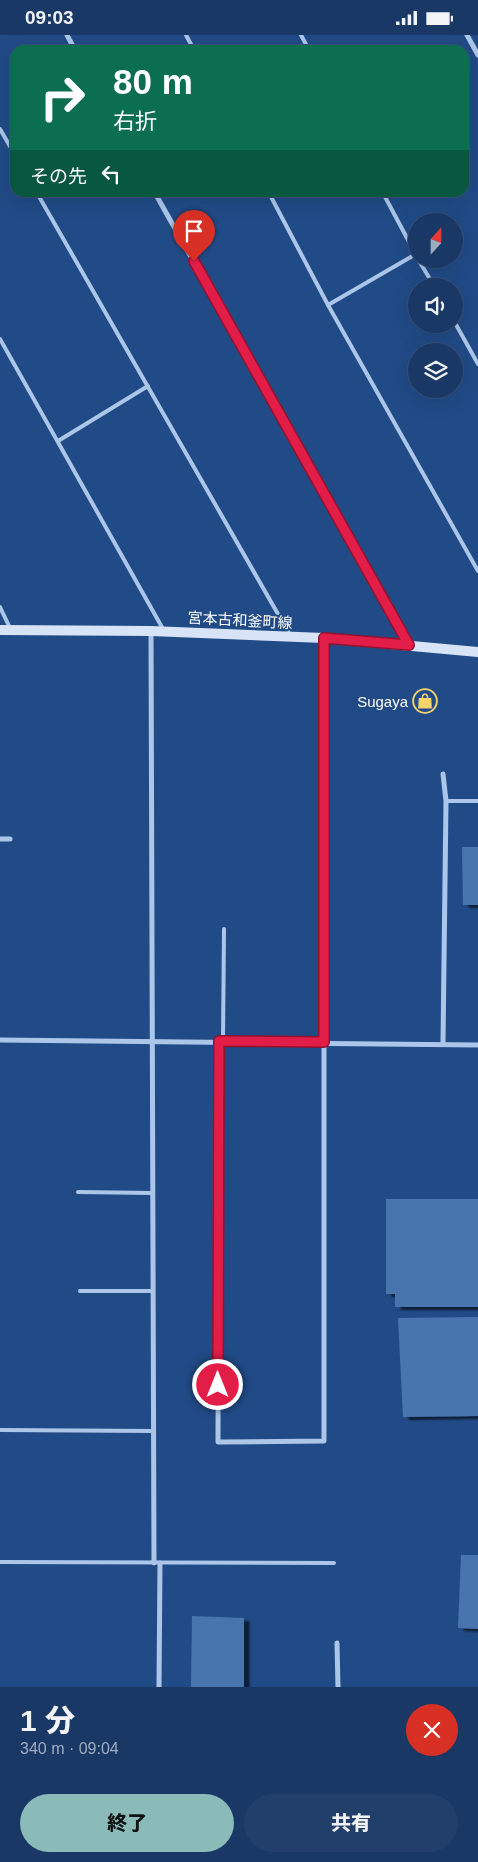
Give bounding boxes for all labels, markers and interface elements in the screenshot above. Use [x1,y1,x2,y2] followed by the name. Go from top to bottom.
[25,7,74,28] text: 09:03
[113,62,193,101] text: 80 m
[30,65,95,130] icon: right
[113,109,157,134] text: 右折
[97,160,125,188] icon: left
[30,166,87,187] text: その先
[173,210,215,261] pin
[408,213,462,267] north arrow
[408,213,463,398] map controls
[180,217,208,245] icon: arrive
[408,278,463,333] button: sound
[408,343,463,398] button: layers
[187,609,293,631] street label: 宮本古和釜町線
[412,688,438,714] shop icon: Sugaya
[357,693,409,710] place label: Sugaya
[191,1358,243,1410] position arrow
[20,1704,75,1737] text: 1 分
[406,1704,458,1756] button: close
[20,1740,119,1757] text: 340 m · 09:04
[20,1794,234,1852] button: 終了
[244,1794,458,1852] button: 共有

